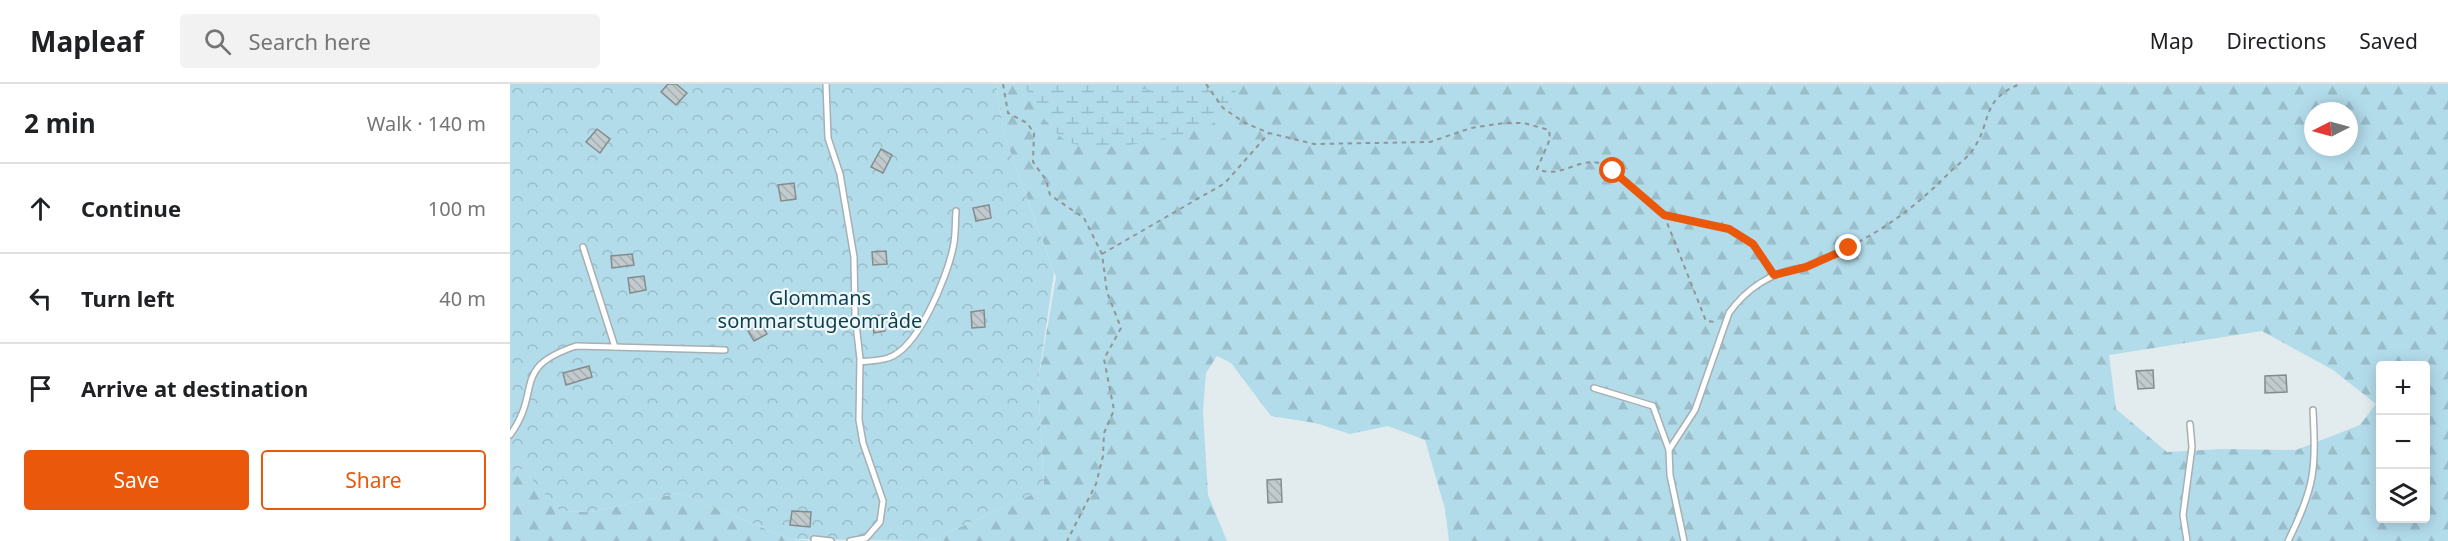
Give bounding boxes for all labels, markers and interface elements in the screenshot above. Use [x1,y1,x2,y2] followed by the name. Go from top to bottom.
[180,14,600,68] search box
[30,22,144,60] text: Mapleaf
[201,25,234,58] icon: search
[249,26,371,56] text: Search here
[2150,27,2194,55] text: Map
[2227,27,2326,55] text: Directions
[2359,27,2418,55] text: Saved
[2304,102,2358,156] north arrow
[24,105,96,141] text: 2 min
[367,110,486,137] text: Walk · 140 m
[1599,157,1625,183] route start
[24,192,57,225] icon: ahead
[81,193,181,223] text: Continue
[428,195,486,222] text: 100 m
[1835,234,1861,260] route end
[24,282,57,315] icon: left
[81,283,175,313] text: Turn left
[718,284,922,334] park label: Glommans sommarstugeområde
[439,285,486,312] text: 40 m
[2376,361,2430,523] map controls
[2376,361,2430,415] button: +
[24,372,57,405] icon: arrive
[81,373,308,403] text: Arrive at destination
[2376,415,2430,469] button: −
[24,450,249,510] button: Save
[261,450,486,510] button: Share
[2376,469,2430,523] button: layers

